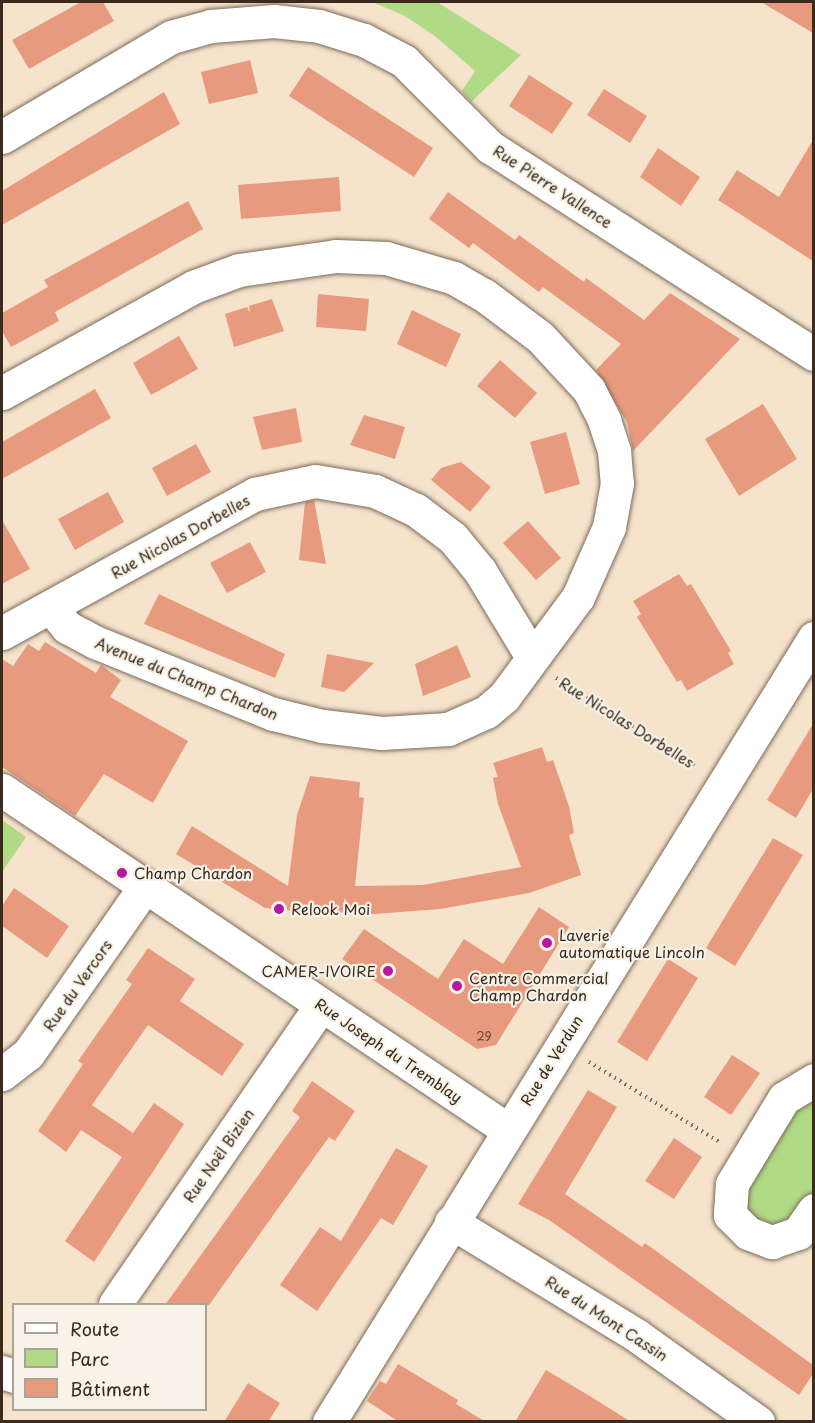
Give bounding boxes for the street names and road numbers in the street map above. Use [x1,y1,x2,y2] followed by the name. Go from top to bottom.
[490,141,616,231] street label: Rue Pierre Vallence
[107,490,253,582] street label: Rue Nicolas Dorbelles
[92,633,282,723] street label: Avenue du Champ Chardon
[555,673,699,771] street label: Rue Nicolas Dorbelles
[39,935,115,1035] street label: Rue du Vercors
[310,993,468,1107] street label: Rue Joseph du Tremblay
[516,1011,586,1109] street label: Rue de Verdun
[178,1104,258,1206] street label: Rue Noël Bizien
[541,1271,673,1365] street label: Rue du Mont Cassin

